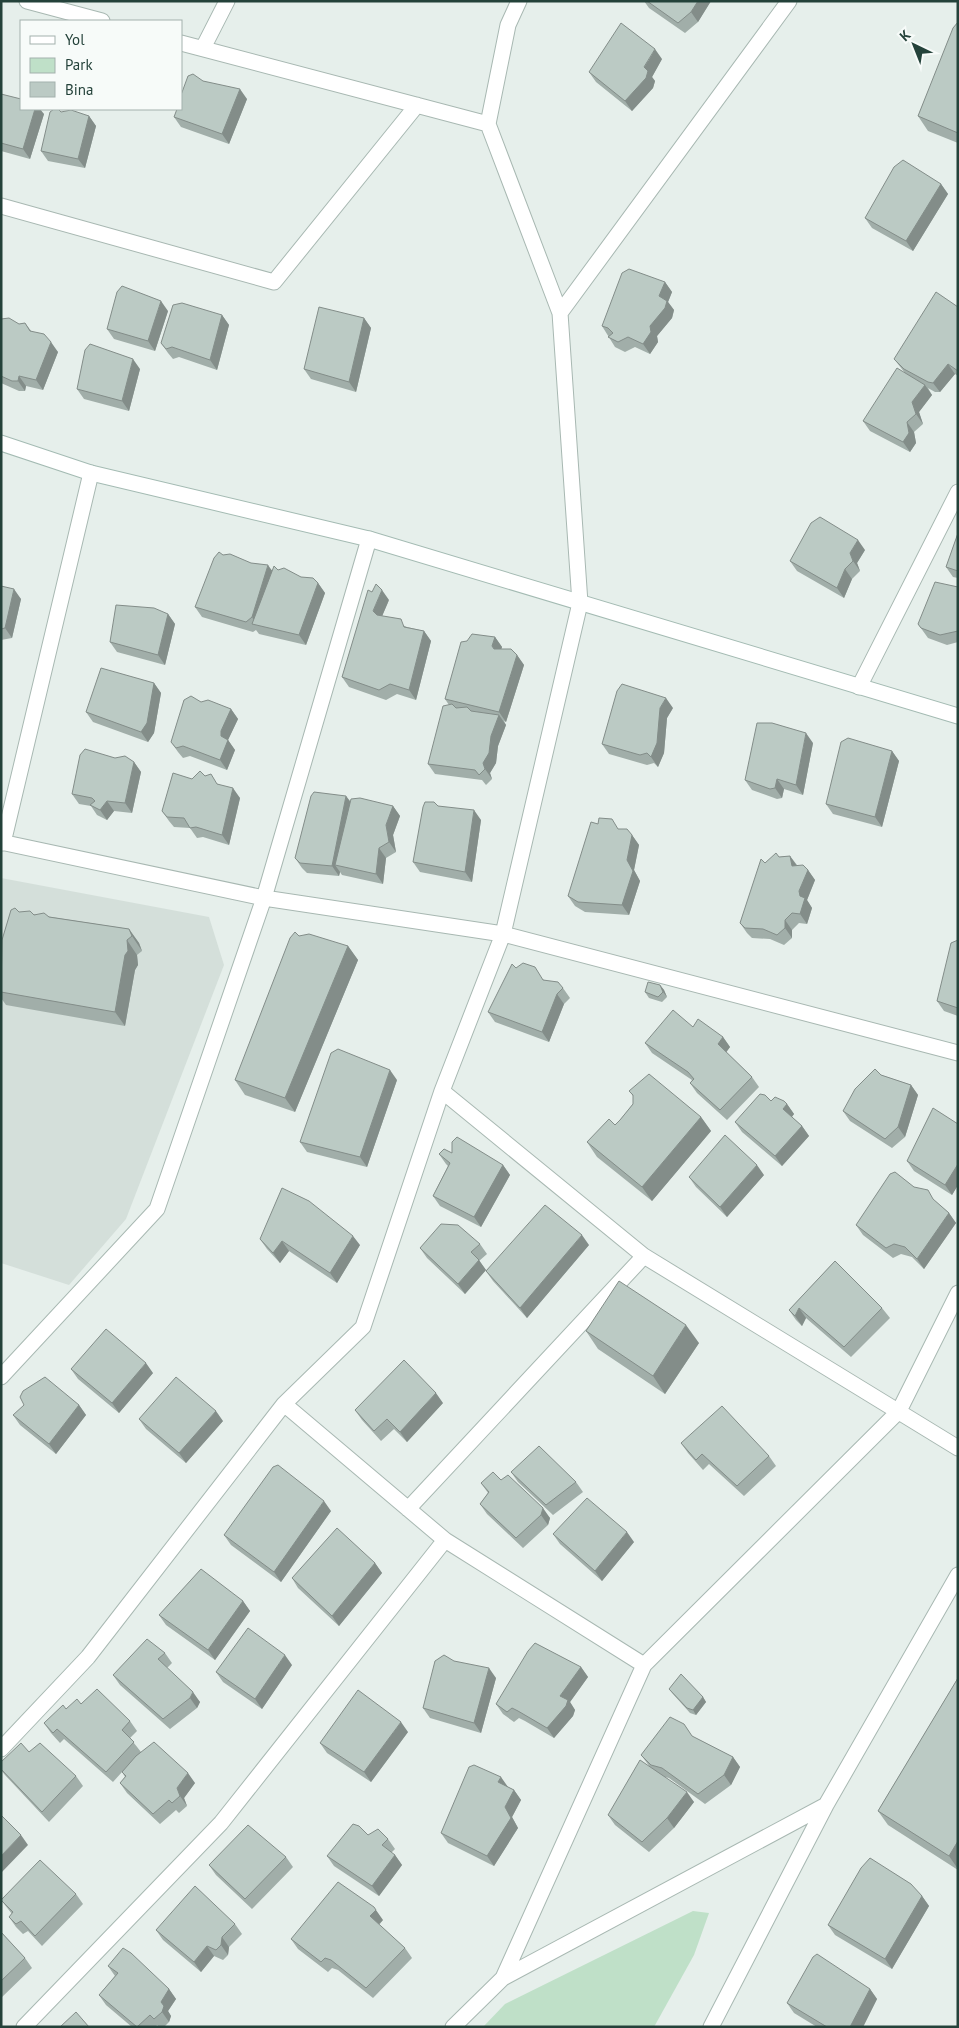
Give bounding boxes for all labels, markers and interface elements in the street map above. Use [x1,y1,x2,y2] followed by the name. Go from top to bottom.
[20,20,182,110] legend
[889,20,939,70] north arrow
[896,26,915,45] text: K
[65,30,85,49] text: Yol
[65,55,93,74] text: Park
[65,80,93,99] text: Bina

